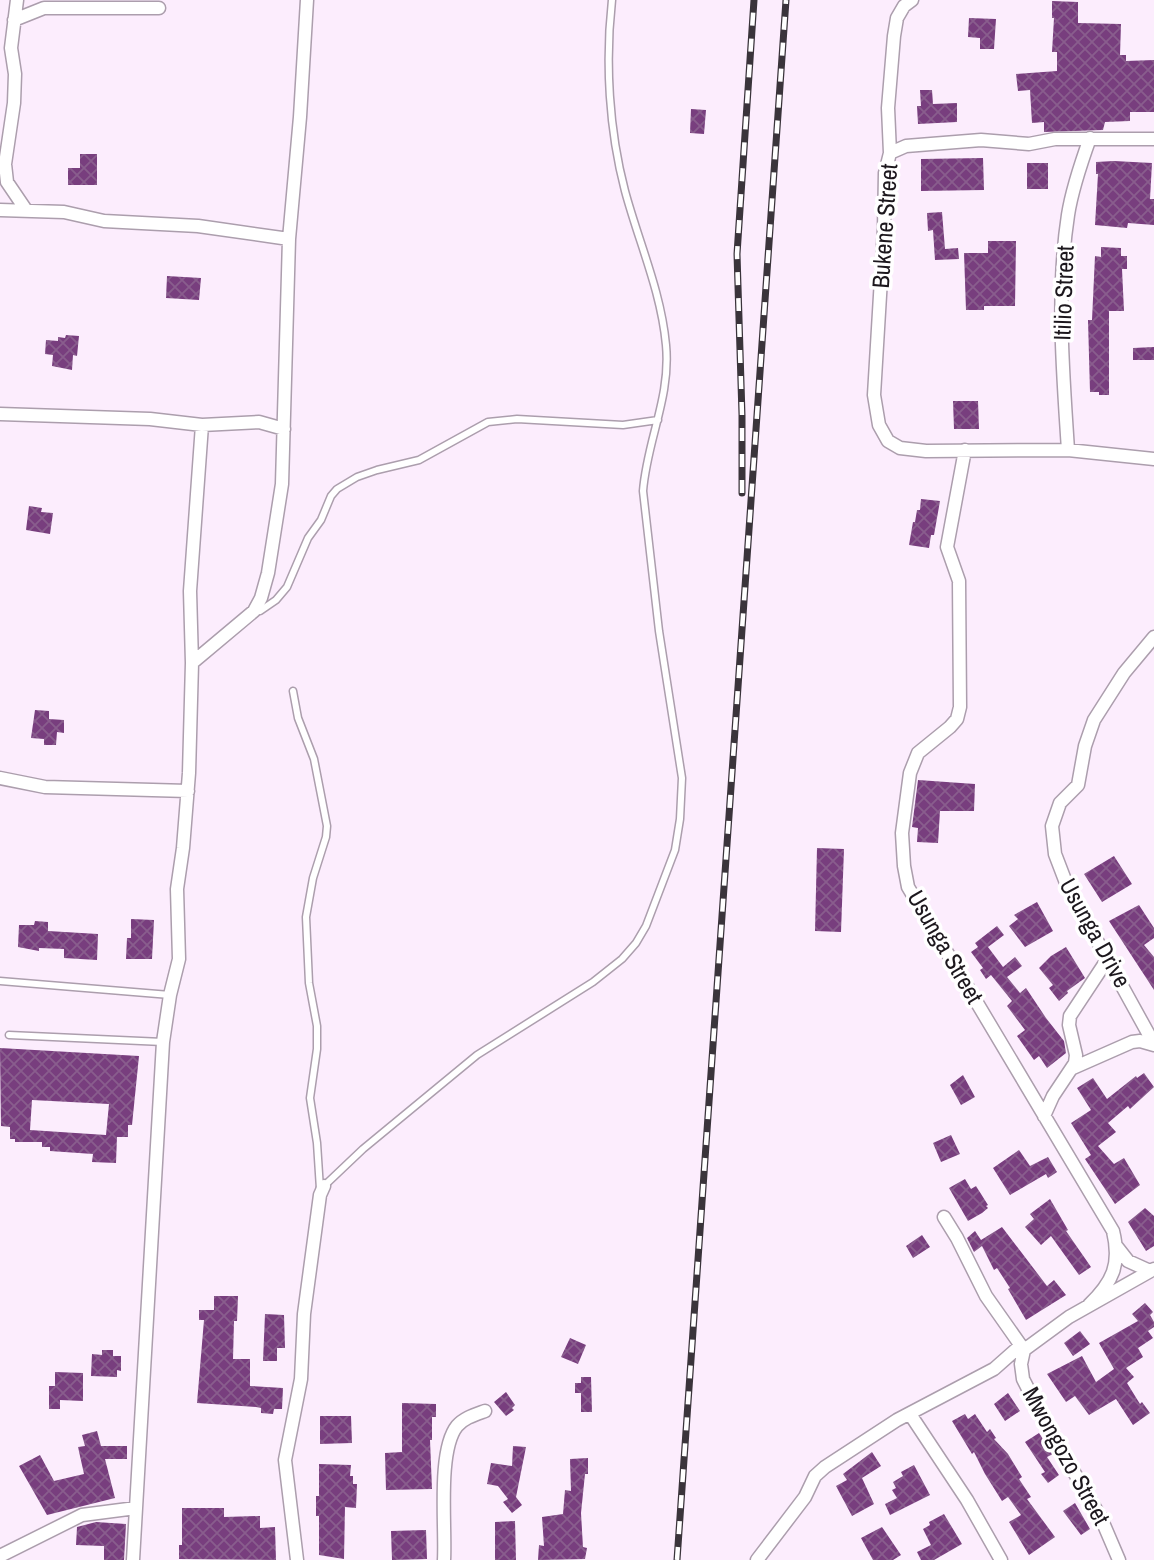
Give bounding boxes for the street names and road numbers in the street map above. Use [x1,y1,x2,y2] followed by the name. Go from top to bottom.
[864,162,904,289] street label: Bukene Street
[1045,244,1081,341] street label: Itilio Street
[1053,872,1139,993] street label: Usunga Drive
[901,884,991,1009] street label: Usunga Street
[1016,1381,1118,1531] street label: Mwongozo Street

